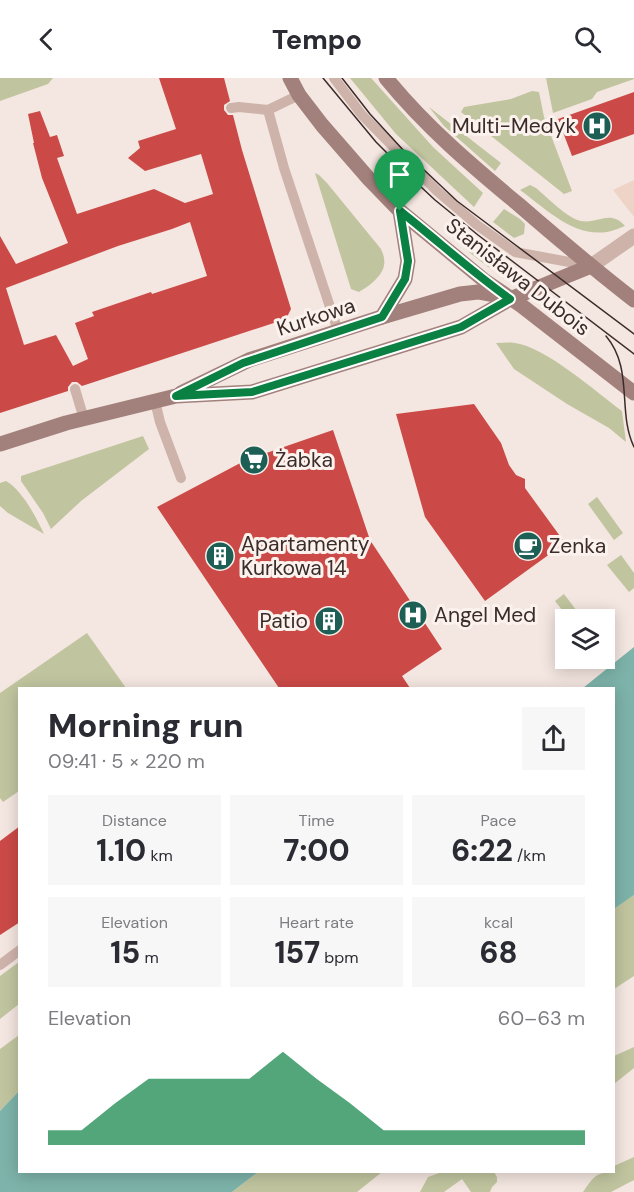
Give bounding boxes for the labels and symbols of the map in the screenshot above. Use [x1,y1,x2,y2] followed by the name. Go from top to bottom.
[581,110,613,142] hospital icon: Multi-Medyk
[452,112,576,140] place label: Multi-Medyk
[374,149,425,211] pin
[440,212,596,342] street label: Stanisława Dubois
[273,291,359,343] street label: Kurkowa
[238,444,270,476] supermarket icon: Żabka
[275,446,333,474] place label: Żabka
[241,530,370,582] place label: Apartamenty Kurkowa 14
[512,530,544,562] cafe icon: Zenka
[549,532,606,560] place label: Zenka
[204,540,236,572] building icon: Apartamenty Kurkowa 14
[397,599,429,631] hospital icon: Angel Med
[434,601,536,629] place label: Angel Med
[313,605,345,637] building icon: Patio
[259,607,308,635] place label: Patio

